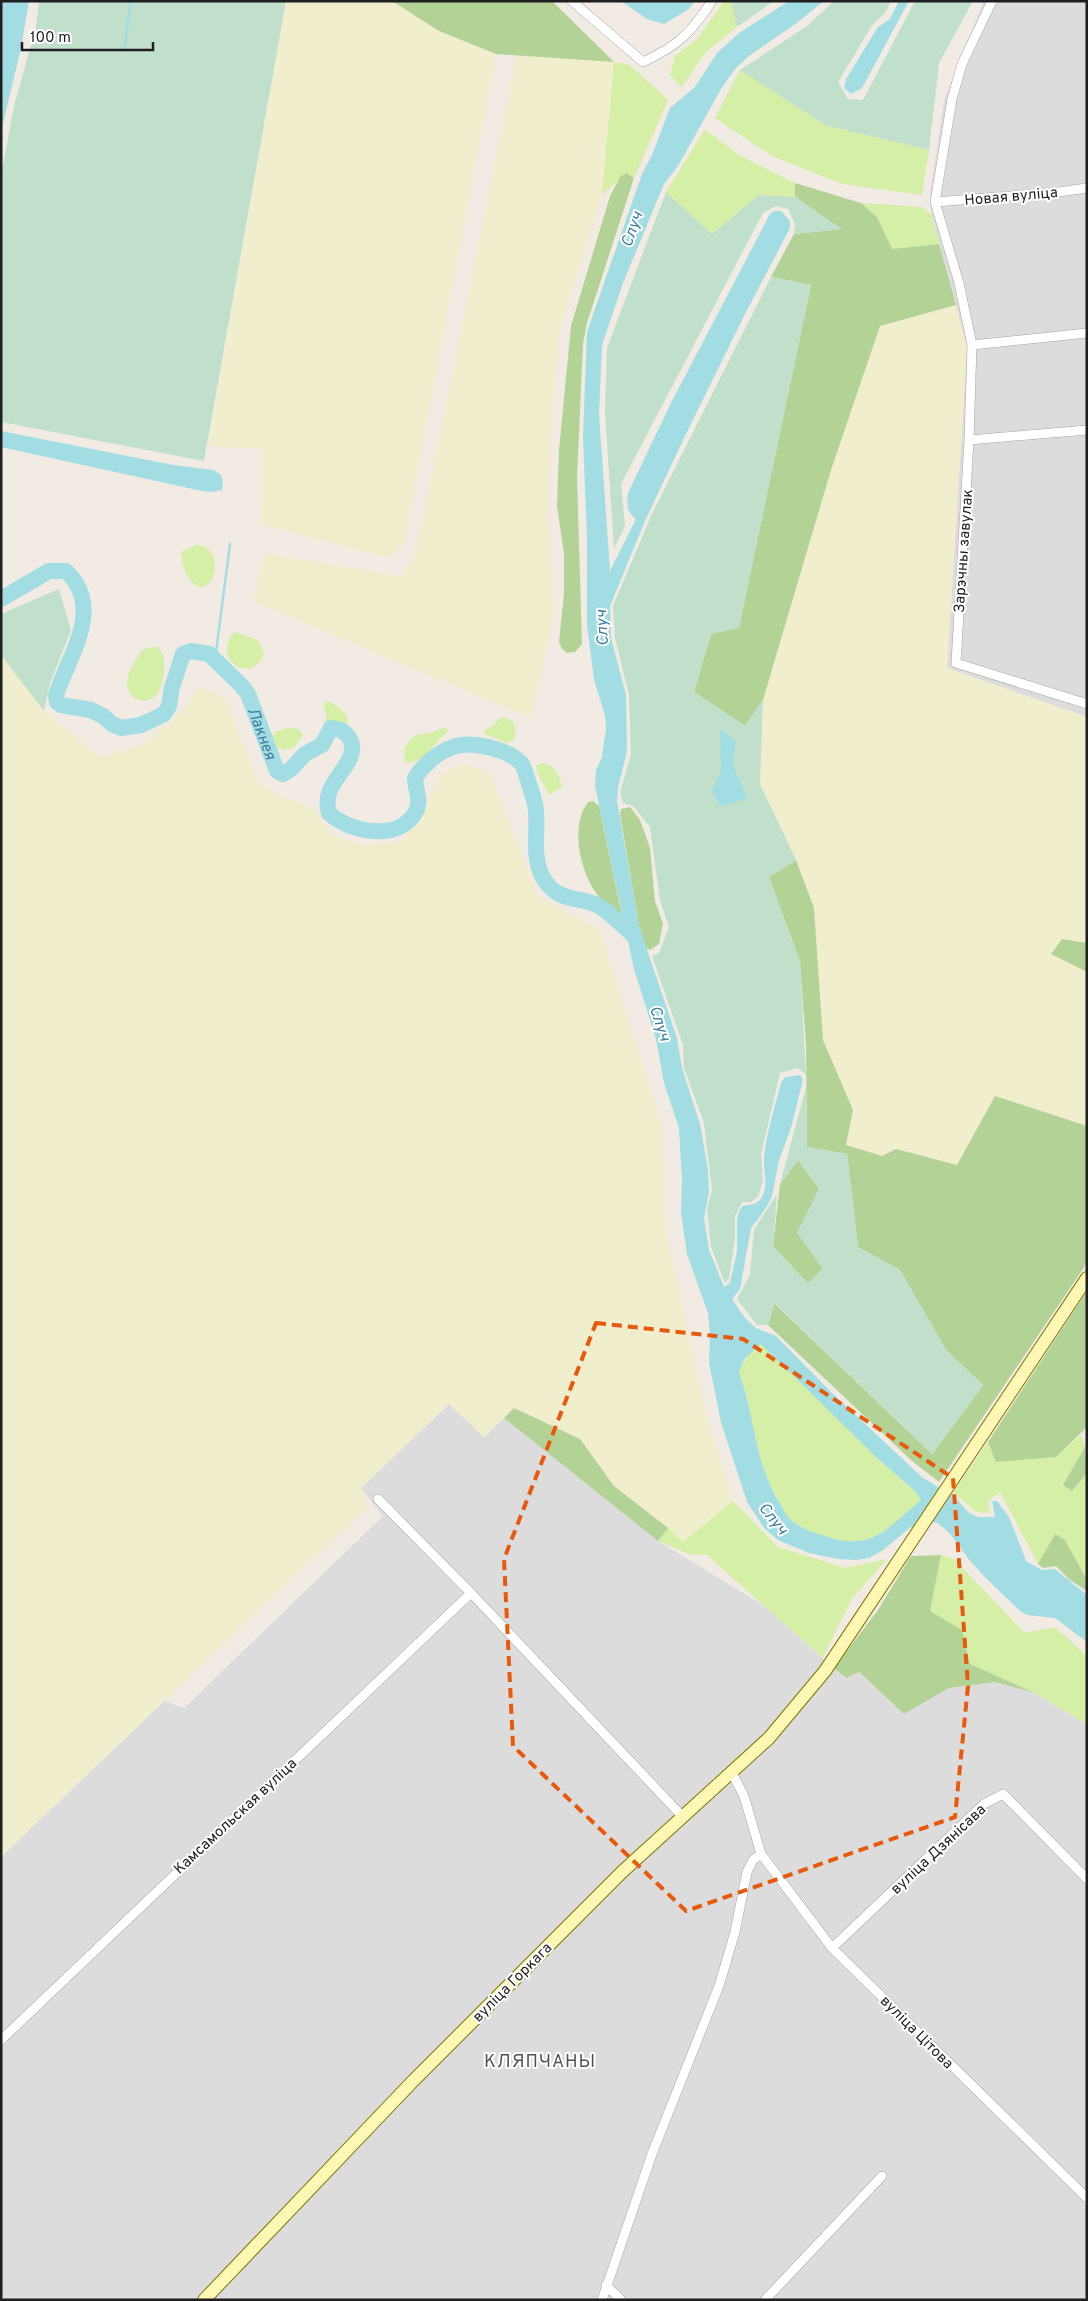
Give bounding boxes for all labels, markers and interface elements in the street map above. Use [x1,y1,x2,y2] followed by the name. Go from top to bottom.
[22,20,154,52] scale bar
[30,29,71,48] text: 100 m
[964,184,1059,211] street label: Новая вуліца
[618,209,648,250] water label: Случ
[951,488,978,614] street label: Зарэчны завулак
[592,609,614,646] water label: Случ
[242,705,280,764] water label: Лакнея
[644,1003,674,1044] water label: Случ
[753,1499,792,1540] water label: Случ
[170,1755,302,1879] street label: Камсамольская вуліца
[887,1801,991,1899] street label: вуліца Дзянісава
[469,1939,557,2027] street label: вуліца Горкага
[875,1992,957,2074] street label: вуліца Цітова
[484,2051,596,2074] district label: КЛЯПЧАНЫ

